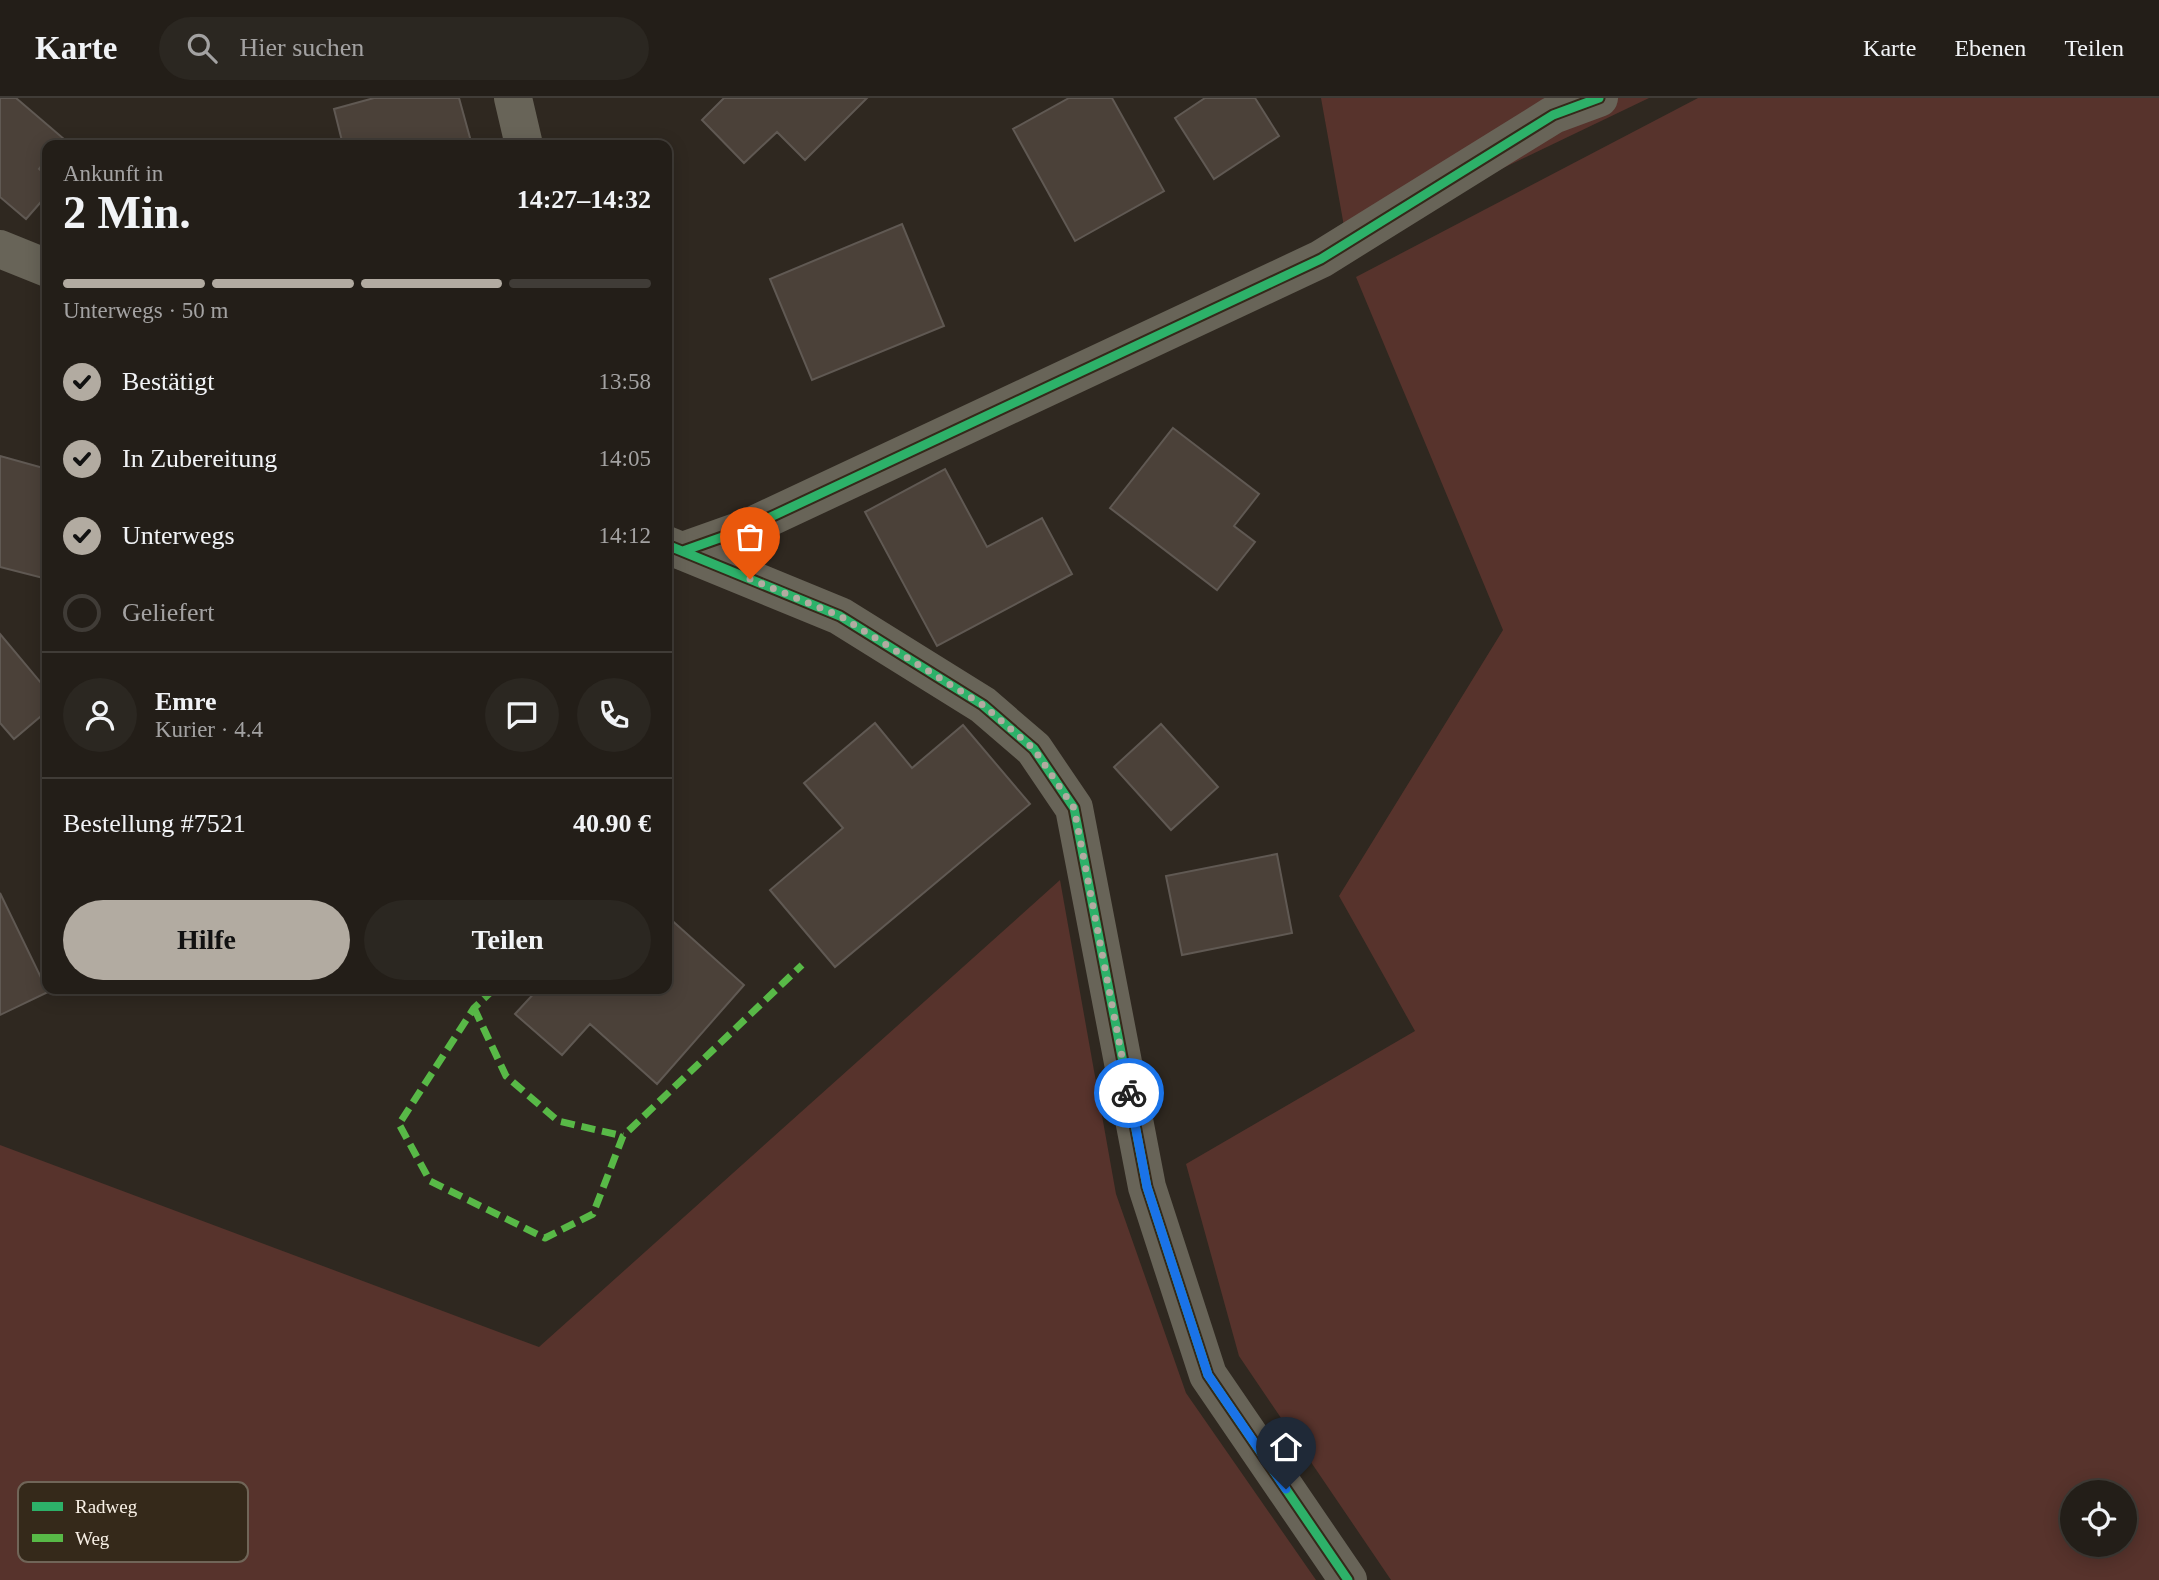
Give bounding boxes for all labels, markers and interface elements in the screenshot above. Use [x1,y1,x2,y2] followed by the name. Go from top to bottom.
[159,17,649,80] search box
[183,29,221,67] icon: search
[35,30,117,66] text: Karte
[239,33,364,62] text: Hier suchen
[1863,35,1916,61] text: Karte
[1954,35,2026,61] text: Ebenen
[2064,35,2124,61] text: Teilen
[63,161,163,186] text: Ankunft in
[517,185,651,214] text: 14:27–14:32
[63,187,191,238] text: 2 Min.
[63,298,228,323] text: Unterwegs · 50 m
[63,363,101,401] icon: check
[122,367,214,396] text: Bestätigt
[599,369,651,394] text: 13:58
[63,440,101,478] icon: check
[122,444,277,473] text: In Zubereitung
[599,446,651,471] text: 14:05
[720,507,780,579] pin
[63,517,101,555] icon: check
[731,518,769,556] icon: bag
[122,521,235,550] text: Unterwegs
[599,523,651,548] text: 14:12
[122,598,214,627] text: Geliefert
[63,678,137,752] button: person
[485,678,559,752] button: chat
[577,678,651,752] button: phone
[155,687,217,716] text: Emre
[155,717,263,742] text: Kurier · 4.4
[63,809,246,838] text: Bestellung #7521
[573,809,651,838] text: 40.90 €
[63,900,350,980] button: Hilfe
[364,900,651,980] button: Teilen
[1094,1058,1164,1128] courier
[1110,1074,1148,1112] icon: bike
[1256,1417,1316,1489] pin
[1267,1428,1305,1466] icon: home
[2060,1480,2137,1557] map controls
[2060,1480,2137,1557] button: locate
[18,1482,248,1562] legend
[75,1496,138,1517] text: Radweg
[75,1528,110,1549] text: Weg

